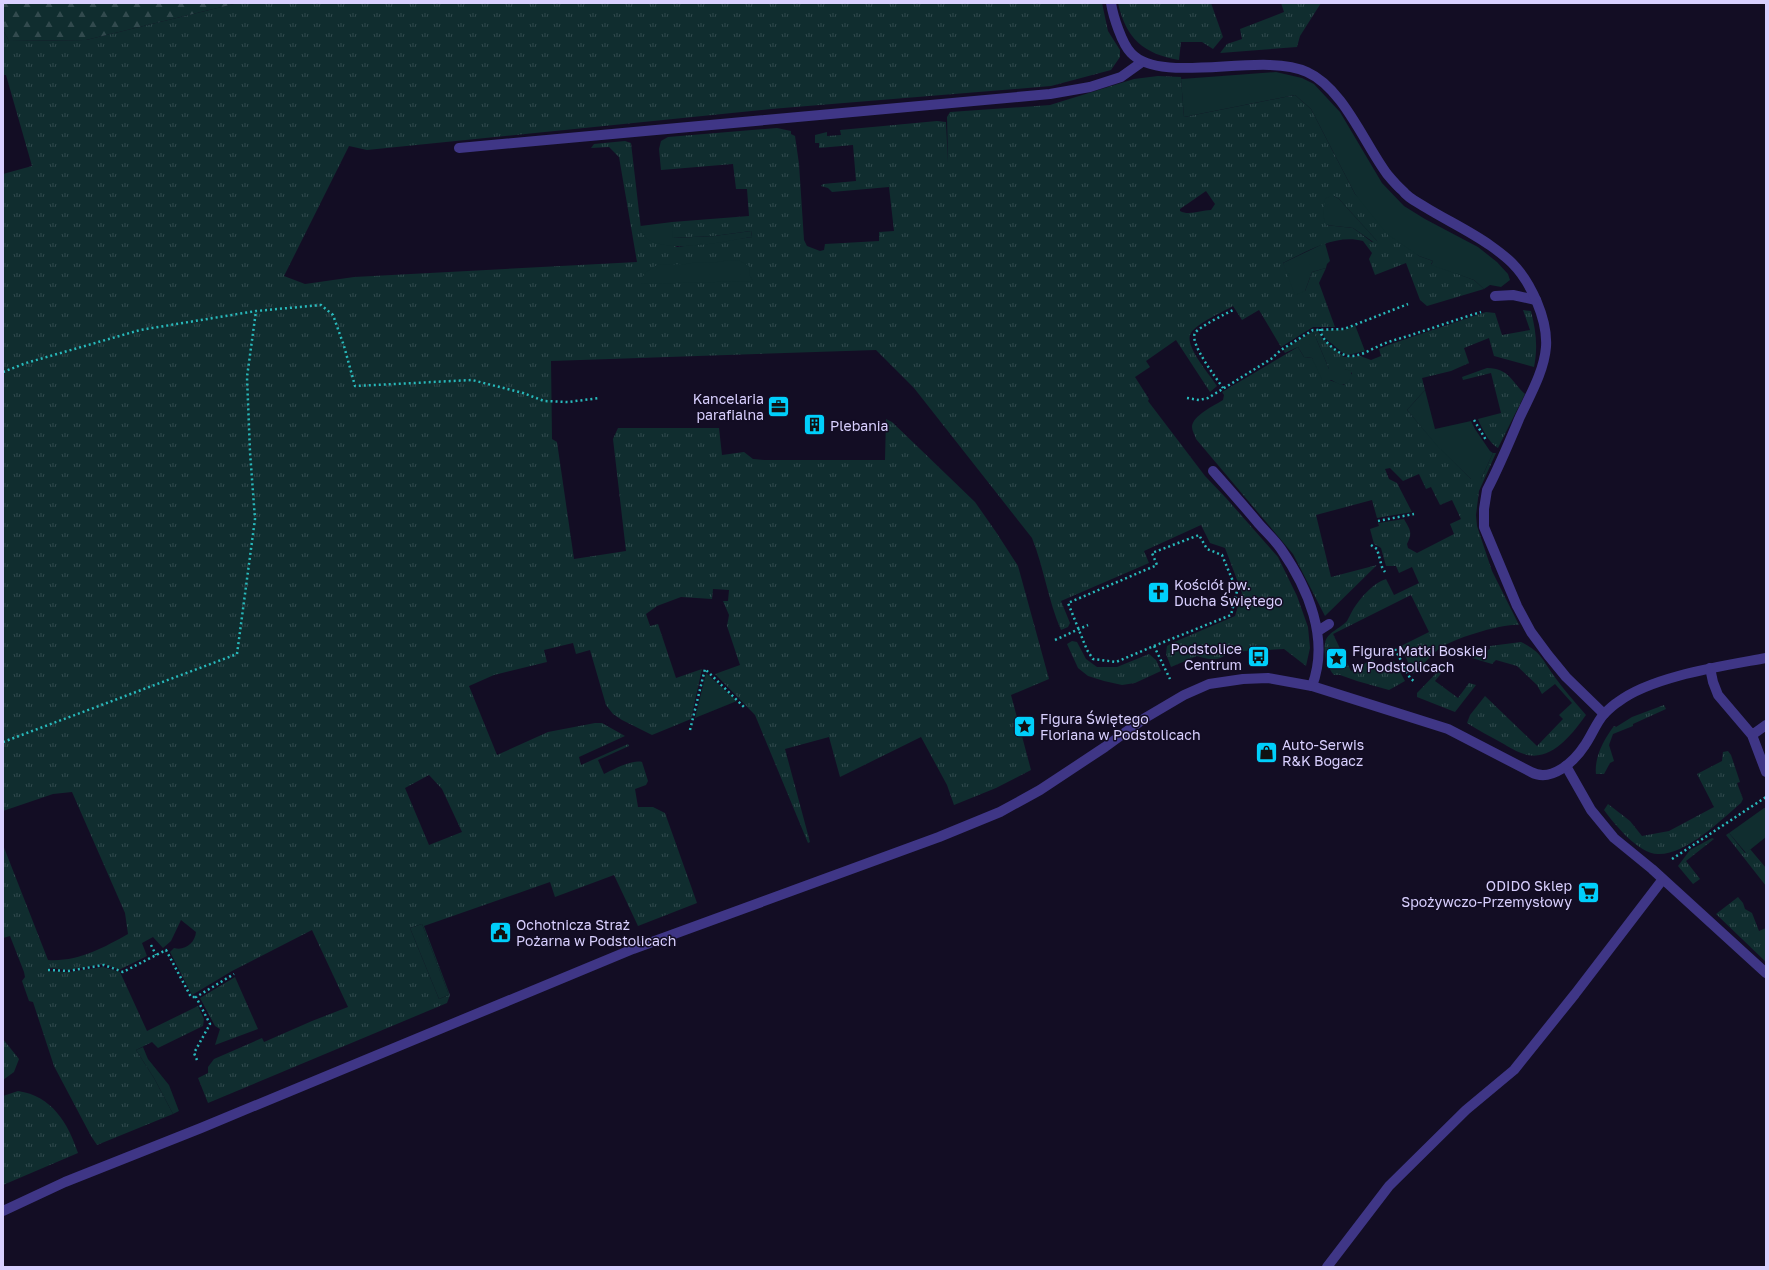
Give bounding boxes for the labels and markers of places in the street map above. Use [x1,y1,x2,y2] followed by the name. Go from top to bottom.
[693,390,764,423] place label: Kancelaria parafialna
[766,393,792,419] office icon: Kancelaria parafialna
[802,412,828,438] building icon: Plebania
[830,417,888,434] place label: Plebania
[1174,576,1283,609] place label: Kościół pw. Ducha Świętego
[1145,579,1171,605] church icon: Kościół pw. Ducha Świętego
[1171,640,1242,673] place label: Podstolice Centrum
[1352,642,1487,675] place label: Figura Matki Boskiej w Podstolicach
[1245,643,1271,669] bus stop icon: Podstolice Centrum
[1324,645,1350,671] place icon: Figura Matki Boskiej w Podstolicach
[1040,710,1201,743] place label: Figura Świętego Floriana w Podstolicach
[1011,713,1037,739] place icon: Figura Świętego Floriana w Podstolicach
[1282,736,1364,769] place label: Auto-Serwis R&K Bogacz
[1253,739,1279,765] shop icon: Auto-Serwis R&K Bogacz
[1401,877,1572,910] place label: ODIDO Sklep Spożywczo-Przemysłowy
[1575,880,1601,906] supermarket icon: ODIDO Sklep Spożywczo-Przemysłowy
[516,916,676,949] place label: Ochotnicza Straż Pożarna w Podstolicach
[487,919,513,945] public building icon: Ochotnicza Straż Pożarna w Podstolicach

